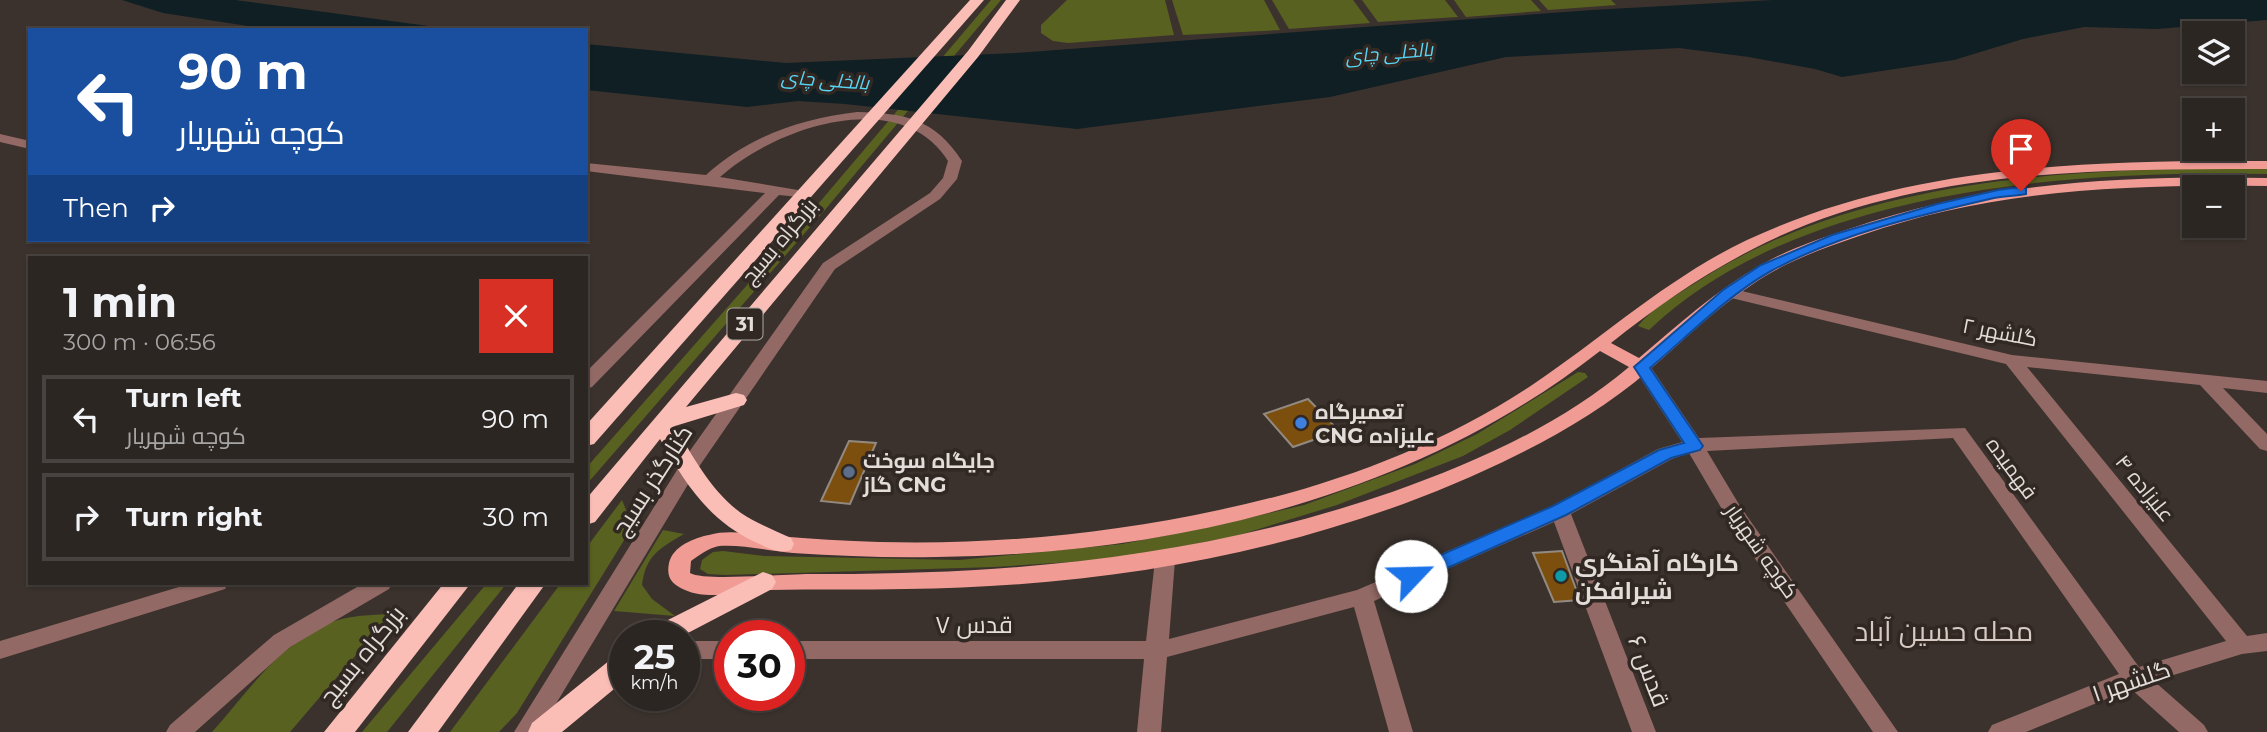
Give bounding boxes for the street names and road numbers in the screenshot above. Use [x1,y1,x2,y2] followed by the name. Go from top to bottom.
[736,193,824,290] street label: بزرگراه بسیج
[728,308,762,340] road number: 31
[1960,313,2039,352] street label: گلشهر ۲
[605,419,700,542] street label: کنارگذر بسیج
[1980,432,2043,504] street label: فهمیده
[2110,449,2180,527] street label: علیزاده ۴
[1718,498,1804,604] street label: کوچه شهریار
[313,600,412,712] street label: بزرگراه بسیج
[935,610,1013,639] street label: قدس ۷
[1622,631,1676,711] street label: قدس ۶
[2088,654,2174,708] street label: گلشهر ۱

